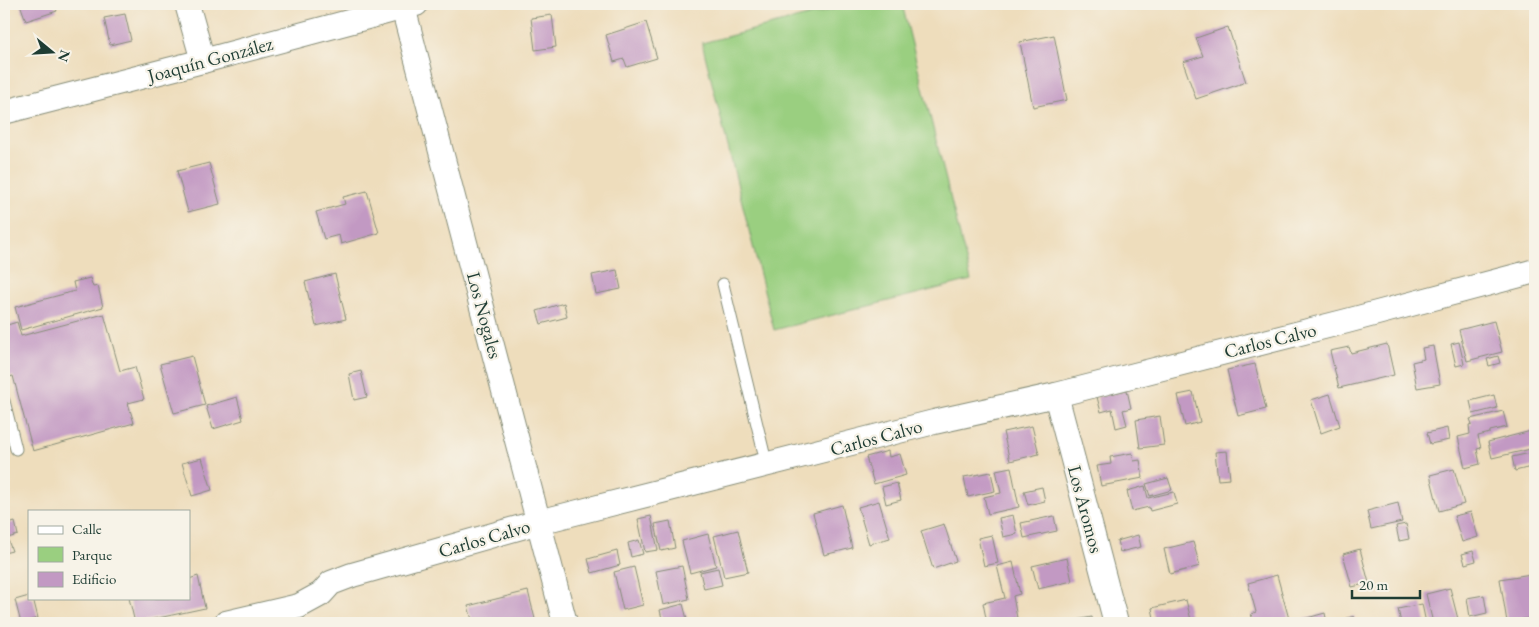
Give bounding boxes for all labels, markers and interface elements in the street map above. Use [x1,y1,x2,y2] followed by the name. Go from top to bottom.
[28,28,78,78] north arrow
[143,31,276,89] street label: Joaquín González
[54,48,75,65] text: N
[461,269,508,361] street label: Los Nogales
[1221,317,1319,364] street label: Carlos Calvo
[827,413,925,462] street label: Carlos Calvo
[1062,463,1109,556] street label: Los Aromos
[28,510,190,600] legend
[435,513,533,563] street label: Carlos Calvo
[72,519,102,538] text: Calle
[72,545,112,564] text: Parque
[1352,567,1419,599] scale bar
[72,569,116,588] text: Edificio
[1359,575,1388,594] text: 20 m

